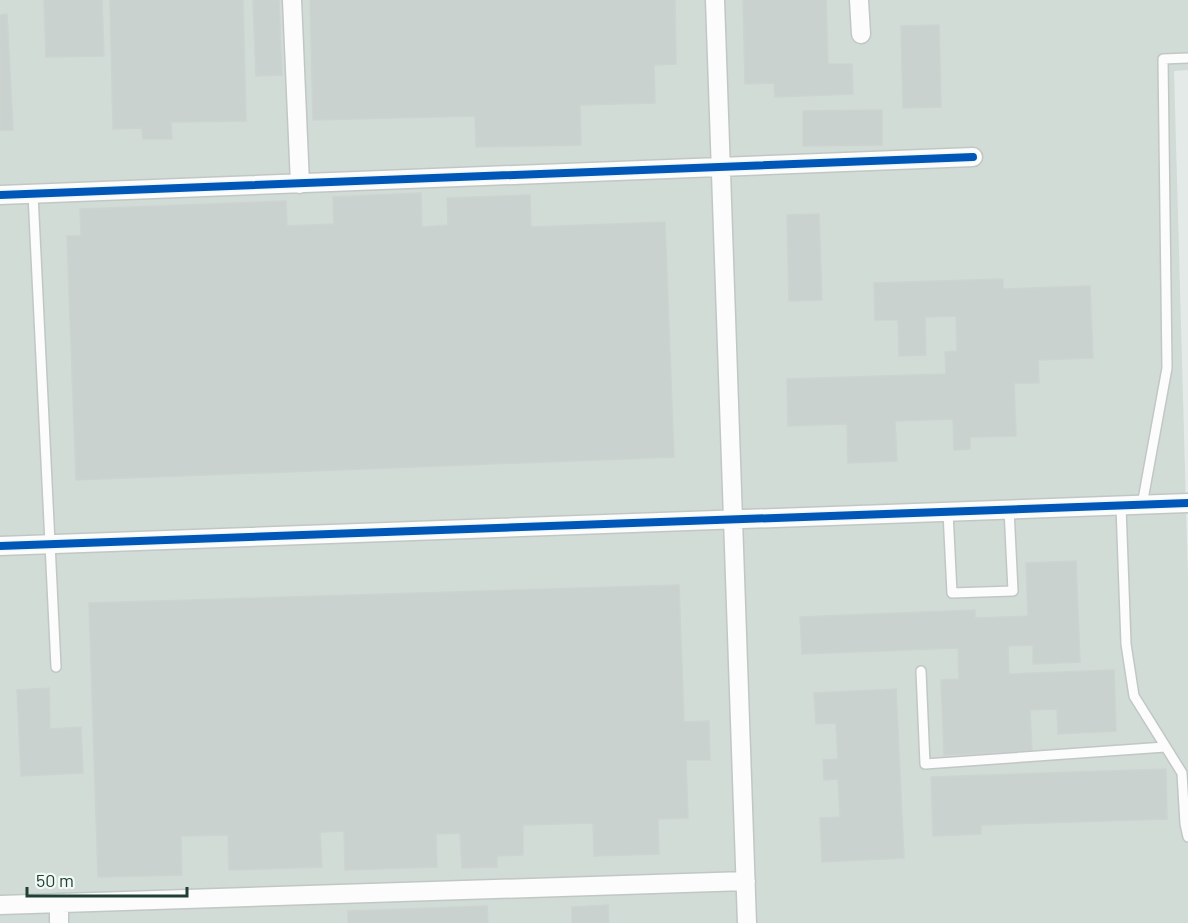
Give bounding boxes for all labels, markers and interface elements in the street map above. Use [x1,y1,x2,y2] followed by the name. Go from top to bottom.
[27,860,188,898] scale bar
[36,869,74,891] text: 50 m

